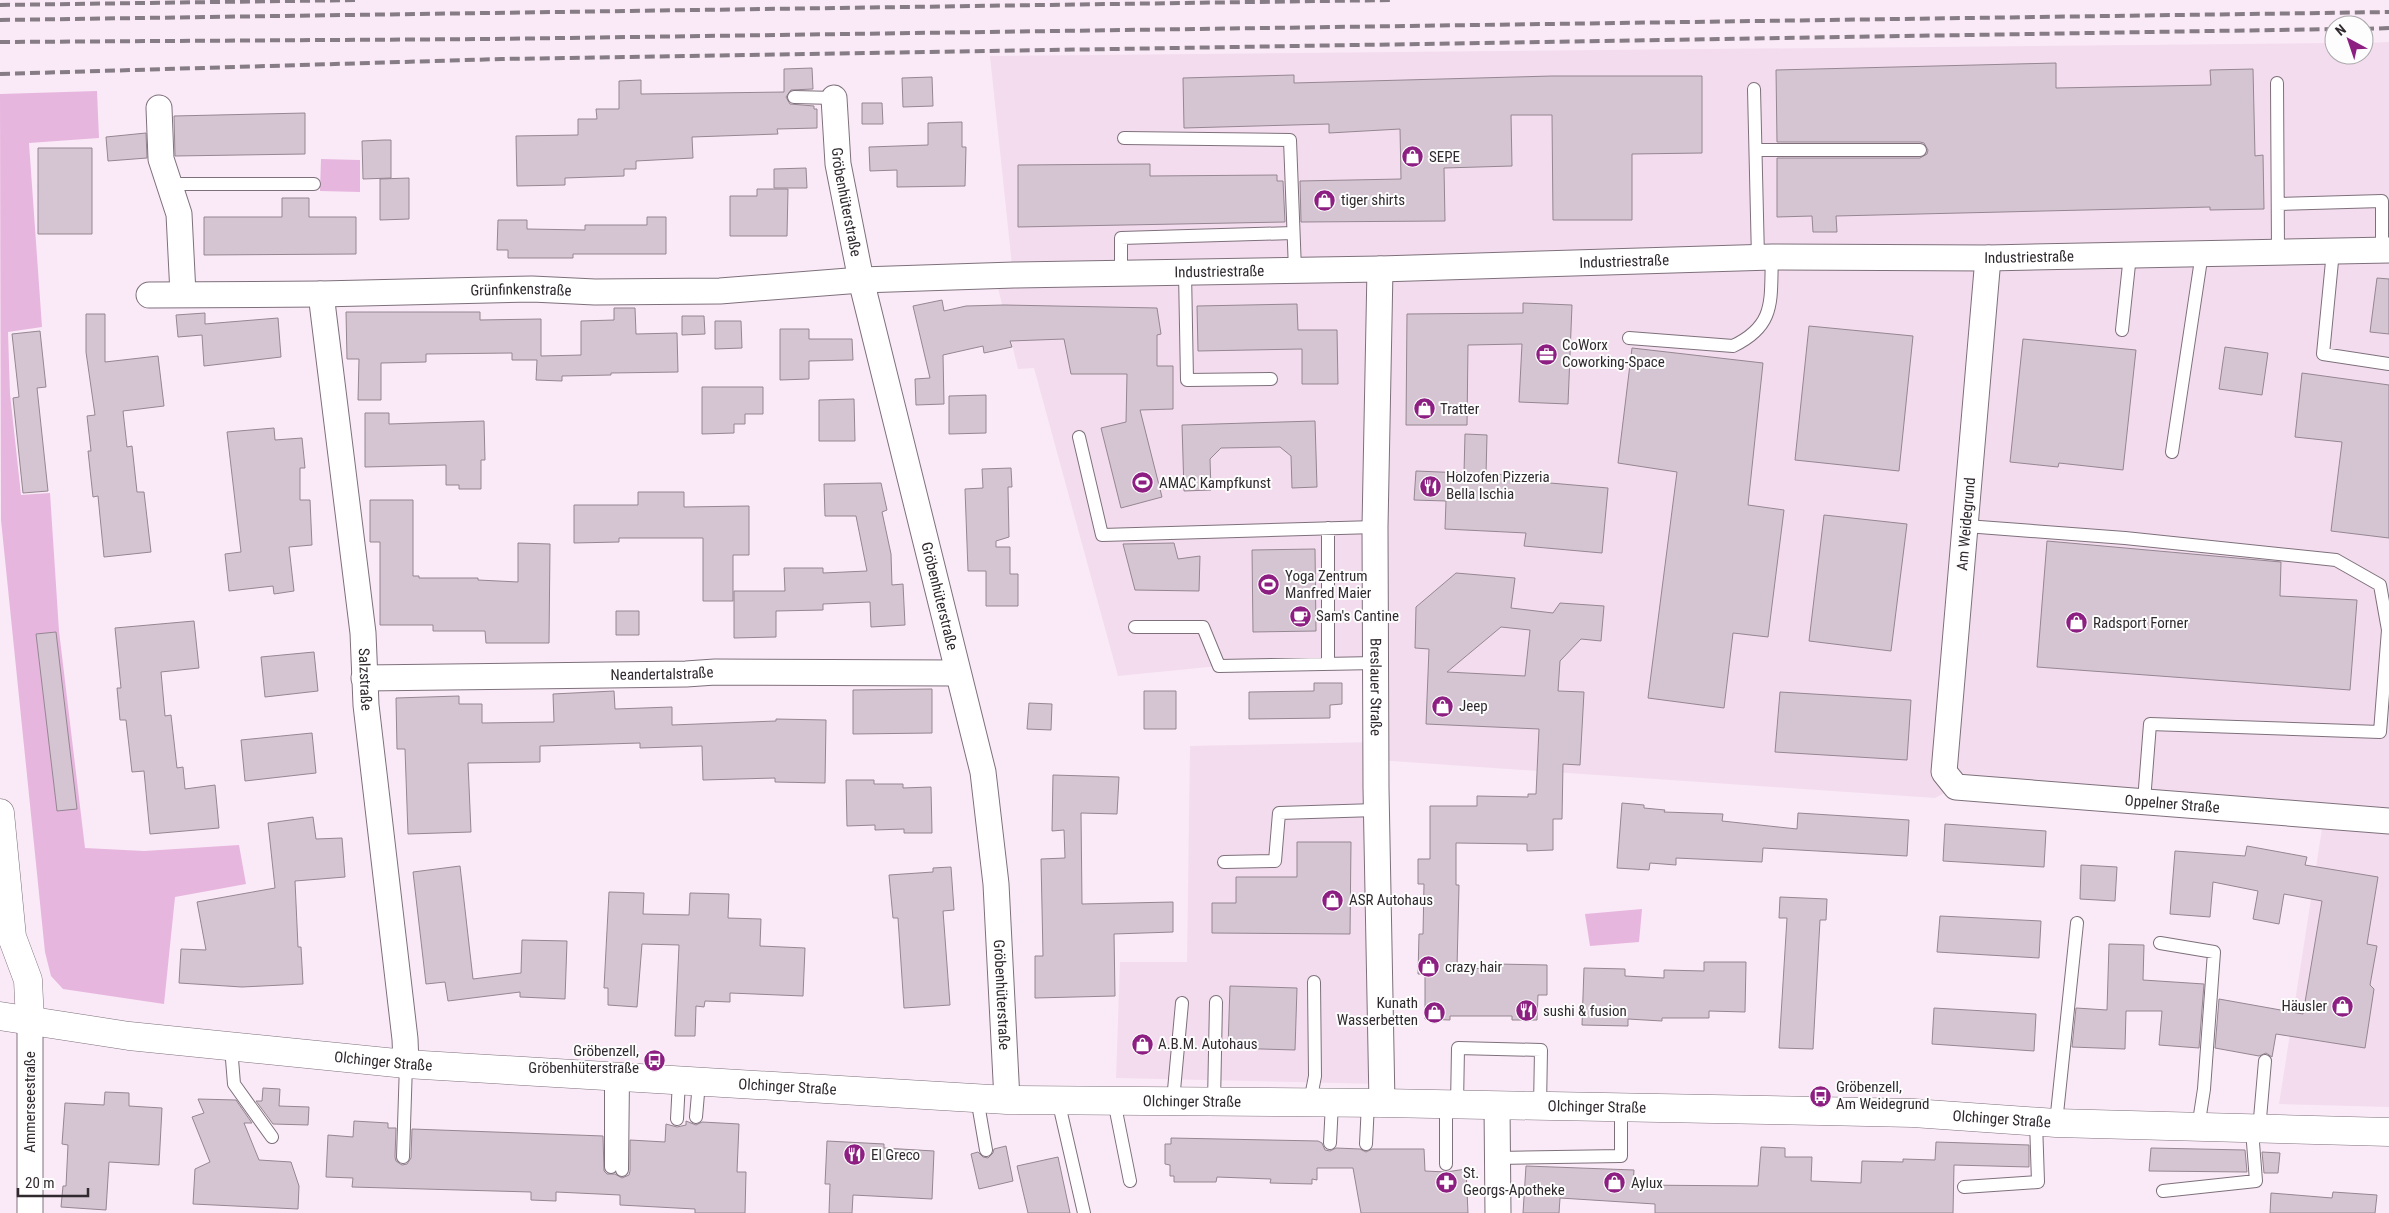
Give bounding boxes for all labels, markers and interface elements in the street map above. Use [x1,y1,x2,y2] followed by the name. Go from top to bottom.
[2324,15,2374,65] north arrow
[2332,21,2349,39] text: N
[1401,145,1425,169] shop icon: SEPE
[828,147,865,258] street label: Gröbenhüterstraße
[1429,148,1460,166] place label: SEPE
[1313,188,1337,212] shop icon: tiger shirts
[1341,191,1405,209] place label: tiger shirts
[1984,247,2074,267] street label: Industriestraße
[1579,251,1669,272] street label: Industriestraße
[1174,262,1264,281] street label: Industriestraße
[470,280,572,300] street label: Grünfinkenstraße
[1562,336,1665,371] place label: CoWorx Coworking-Space
[1534,342,1558,366] office icon: CoWorx Coworking-Space
[1412,397,1436,421] shop icon: Tratter
[1440,400,1480,418] place label: Tratter
[1446,468,1550,503] place label: Holzofen Pizzeria Bella Ischia
[1131,471,1155,495] sports icon: AMAC Kampfkunst
[1159,474,1271,492] place label: AMAC Kampfkunst
[1418,474,1442,498] restaurant icon: Holzofen Pizzeria Bella Ischia
[1953,477,1979,571] street label: Am Weidegrund
[917,540,961,652] street label: Gröbenhüterstraße
[1285,567,1372,602] place label: Yoga Zentrum Manfred Maier
[1257,573,1281,597] sports icon: Yoga Zentrum Manfred Maier
[1288,604,1312,628] cafe icon: Sam's Cantine
[1316,607,1399,625] place label: Sam's Cantine
[2065,611,2089,635] shop icon: Radsport Forner
[2093,614,2189,632] place label: Radsport Forner
[1366,638,1385,736] street label: Breslauer Straße
[355,648,376,712] street label: Salzstraße
[610,663,714,684] street label: Neandertalstraße
[1431,694,1455,718] shop icon: Jeep
[1459,697,1488,715] place label: Jeep
[2124,791,2220,817] street label: Oppelner Straße
[1321,888,1345,912] shop icon: ASR Autohaus
[1349,891,1433,909] place label: ASR Autohaus
[990,939,1013,1051] street label: Gröbenhüterstraße
[1417,955,1441,979] shop icon: crazy hair
[1445,958,1503,976] place label: crazy hair
[1337,994,1418,1029] place label: Kunath Wasserbetten
[2331,994,2355,1018] shop icon: Häusler
[2281,997,2327,1015] place label: Häusler
[1515,999,1539,1023] restaurant icon: sushi & fusion
[1422,1000,1446,1024] shop icon: Kunath Wasserbetten
[1543,1002,1627,1020] place label: sushi & fusion
[1130,1032,1154,1056] shop icon: A.B.M. Autohaus
[1158,1035,1258,1053] place label: A.B.M. Autohaus
[528,1042,639,1077] place label: Gröbenzell, Gröbenhüterstraße
[333,1048,433,1075] street label: Olchinger Straße
[643,1048,667,1072] bus stop icon: Gröbenzell, Gröbenhüterstraße
[21,1051,39,1153] street label: Ammerseestraße
[738,1075,837,1099] street label: Olchinger Straße
[1836,1078,1929,1113] place label: Gröbenzell, Am Weidegrund
[1808,1084,1832,1108] bus stop icon: Gröbenzell, Am Weidegrund
[1143,1092,1241,1111] street label: Olchinger Straße
[1548,1097,1646,1117] street label: Olchinger Straße
[1952,1107,2051,1132] street label: Olchinger Straße
[843,1143,867,1167] restaurant icon: El Greco
[871,1146,920,1164] place label: El Greco
[1463,1164,1565,1199] place label: St. Georgs-Apotheke
[18,1166,88,1198] scale bar
[1435,1170,1459,1194] pharmacy icon: St. Georgs-Apotheke
[1603,1171,1627,1195] shop icon: Aylux
[25,1174,55,1192] text: 20 m
[1631,1174,1663,1192] place label: Aylux

